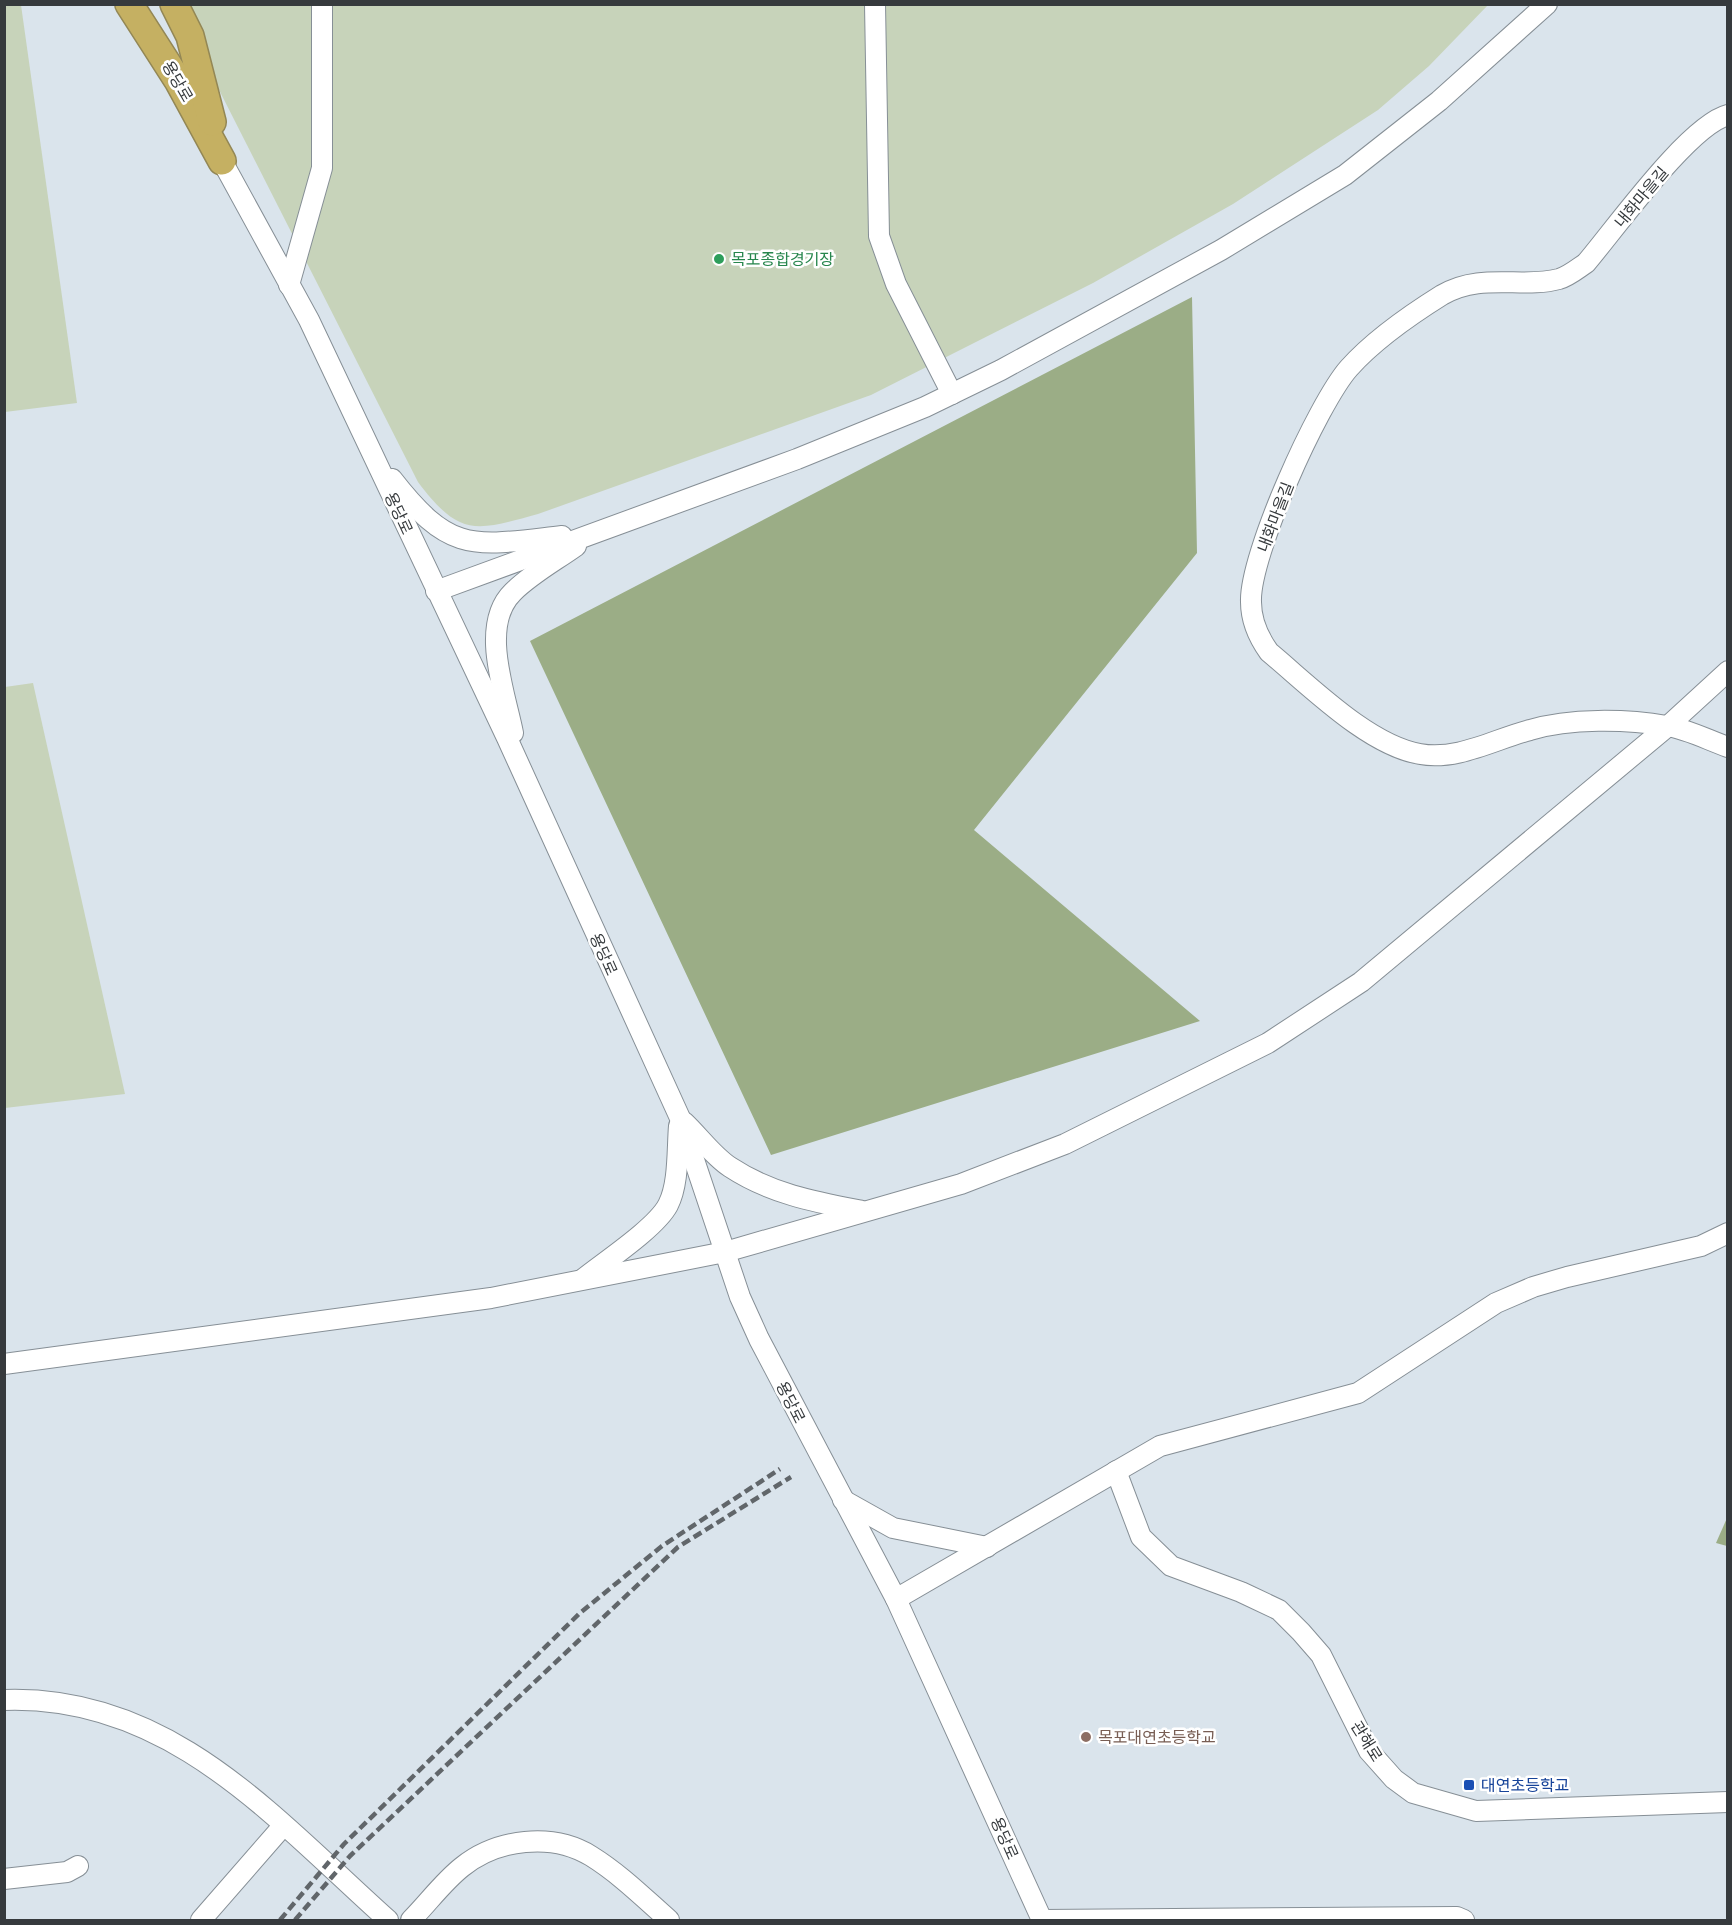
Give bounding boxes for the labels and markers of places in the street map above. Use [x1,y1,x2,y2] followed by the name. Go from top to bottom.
[731,250,834,269] place label: 목포종합경기장
[712,252,726,266] marker: 목포종합경기장
[1098,1728,1216,1747] place label: 목포대연초등학교
[1079,1730,1093,1744] marker: 목포대연초등학교
[1481,1776,1569,1795] place label: 대연초등학교
[1462,1778,1476,1792] marker: 대연초등학교

